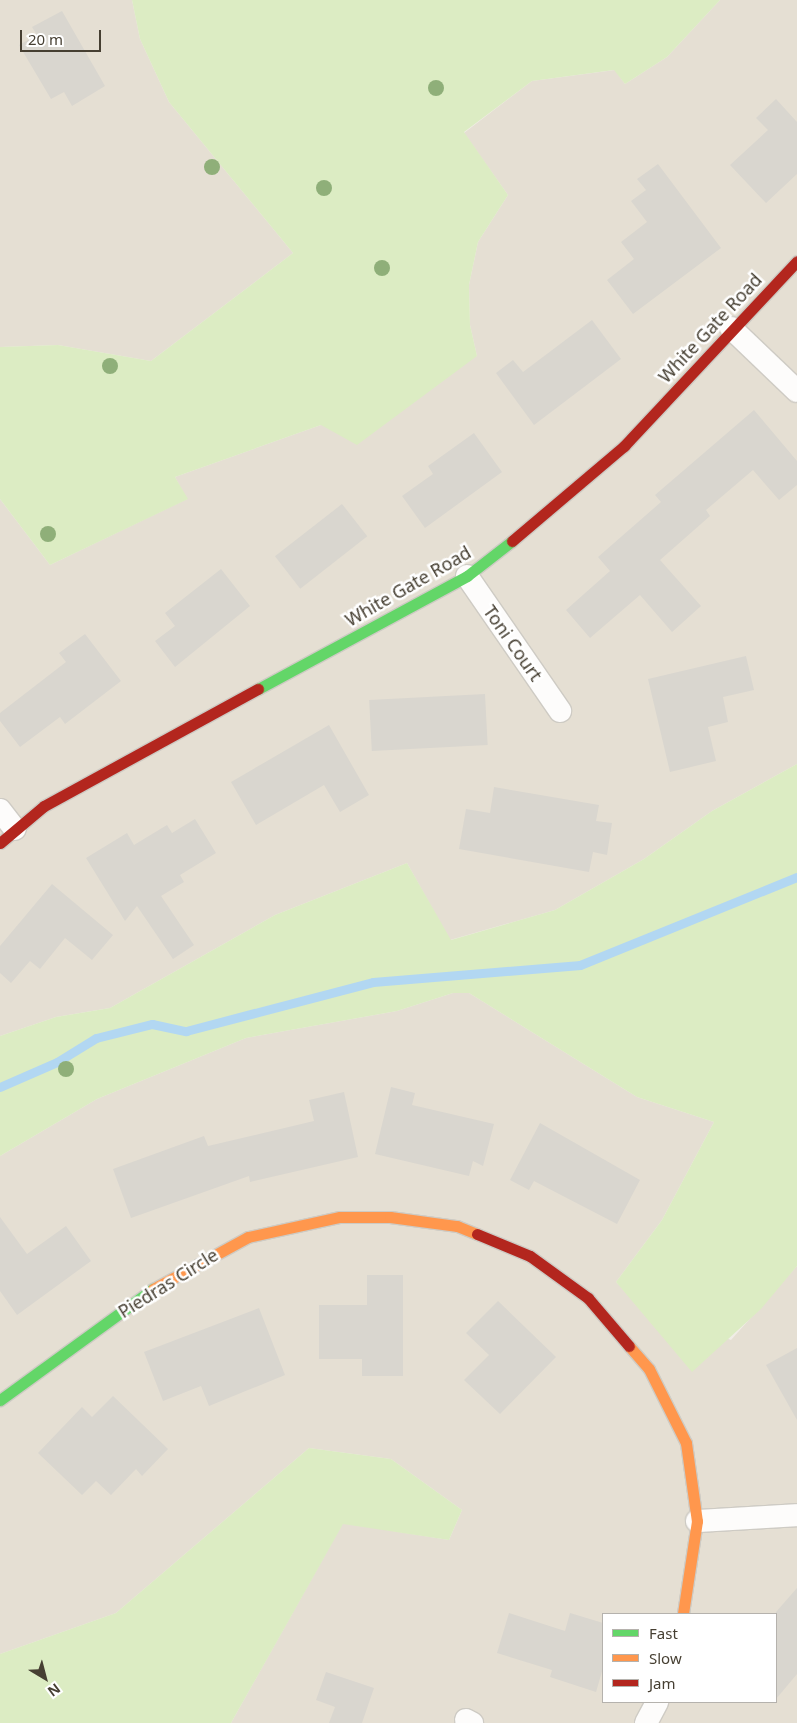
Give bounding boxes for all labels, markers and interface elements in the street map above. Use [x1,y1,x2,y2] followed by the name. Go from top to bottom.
[22,20,104,52] scale bar
[28,29,63,49] text: 20 m
[654,269,766,387] street label: White Gate Road
[341,541,475,631] street label: White Gate Road
[479,601,547,685] street label: Toni Court
[114,1244,222,1322] street label: Piedras Circle
[602,1613,777,1703] legend
[649,1623,678,1643] text: Fast
[649,1648,682,1668] text: Slow
[20,1653,70,1703] north arrow
[649,1673,676,1693] text: Jam
[44,1679,65,1701] text: N

